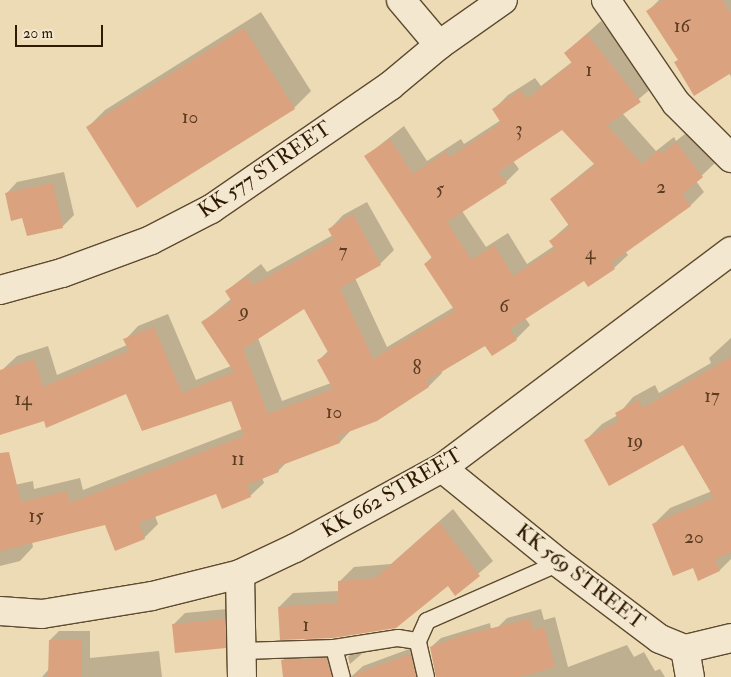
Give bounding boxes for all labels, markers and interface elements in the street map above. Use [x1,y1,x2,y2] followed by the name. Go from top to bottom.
[18,15,105,47] scale bar
[674,16,690,38] house number: 16
[23,24,53,43] text: 20 m
[586,60,592,82] house number: 1
[182,107,198,129] house number: 10
[194,116,336,224] street label: KK 577 STREET
[515,119,523,141] house number: 3
[656,177,666,199] house number: 2
[436,179,444,201] house number: 5
[339,241,347,263] house number: 7
[585,243,595,265] house number: 4
[499,296,509,318] house number: 6
[239,301,249,323] house number: 9
[413,358,421,380] house number: 8
[704,386,720,408] house number: 17
[14,389,32,411] house number: 14
[326,402,342,424] house number: 10
[627,431,643,453] house number: 19
[317,443,467,543] street label: KK 662 STREET
[231,449,245,471] house number: 11
[28,506,44,528] house number: 15
[510,519,650,635] street label: KK 569 STREET
[684,527,704,549] house number: 20
[303,615,309,637] house number: 1

